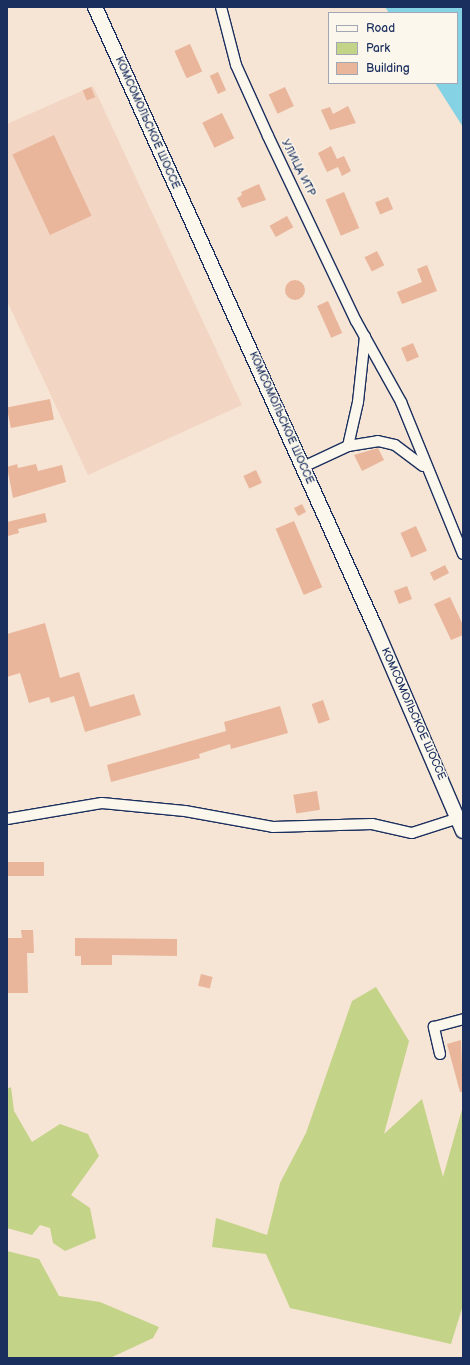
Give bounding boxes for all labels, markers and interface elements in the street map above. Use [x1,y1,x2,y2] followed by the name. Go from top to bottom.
[328,12,458,84] legend
[366,21,395,36] text: Road
[366,41,390,56] text: Park
[112,55,182,191] street label: КОМСОМОЛЬСКОЕ ШОССЕ
[366,61,410,76] text: Building
[278,137,318,199] street label: УЛИЦА ИТР
[246,350,316,486] street label: КОМСОМОЛЬСКОЕ ШОССЕ
[378,646,448,782] street label: КОМСОМОЛЬСКОЕ ШОССЕ

